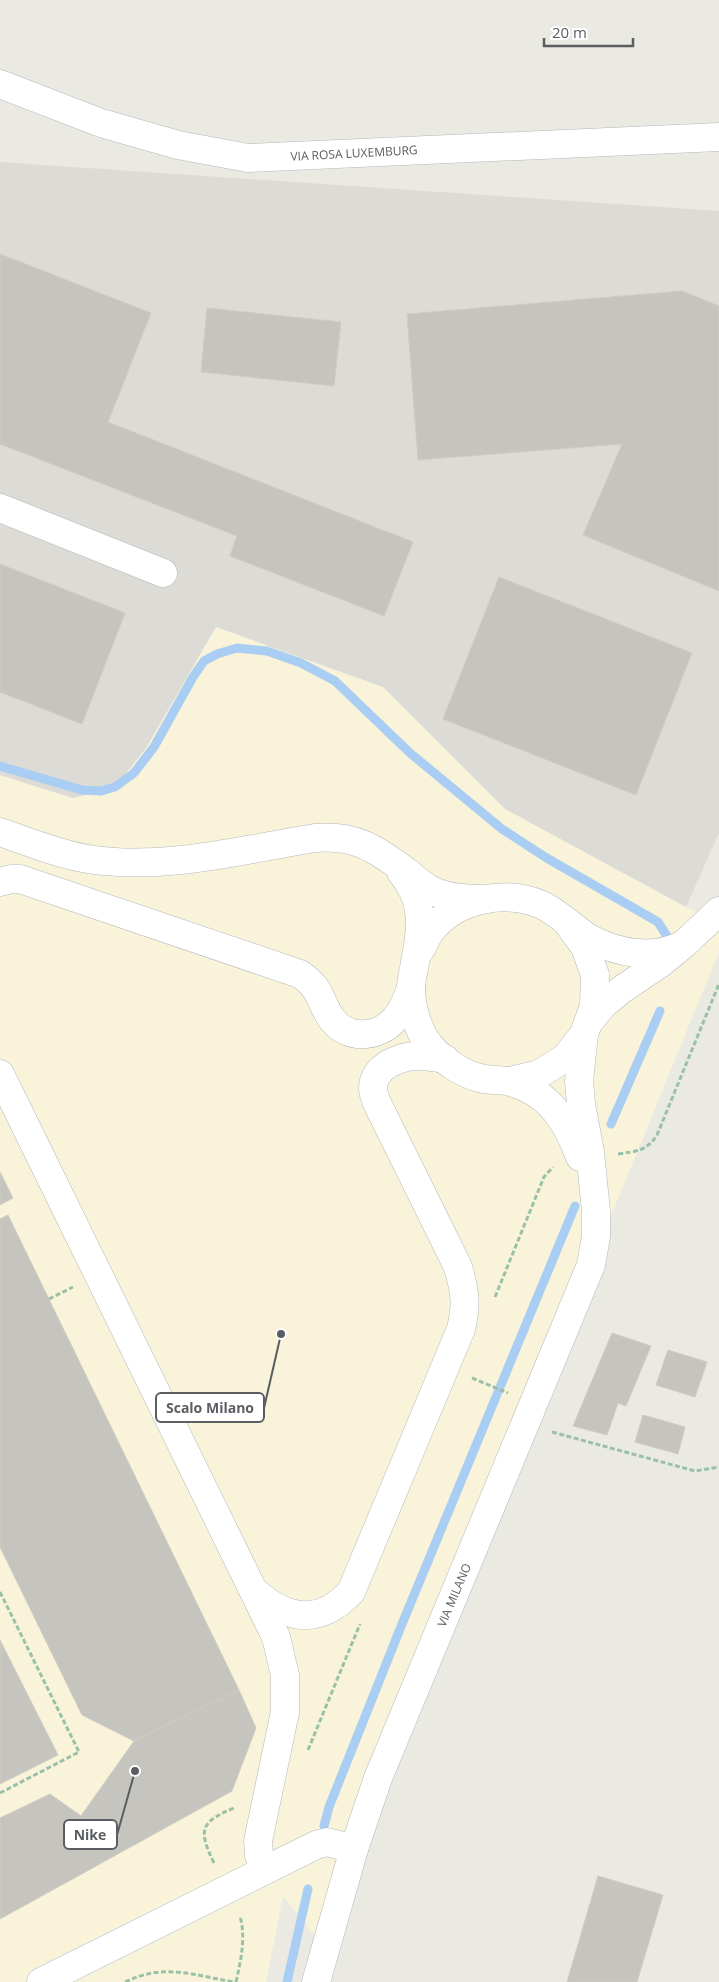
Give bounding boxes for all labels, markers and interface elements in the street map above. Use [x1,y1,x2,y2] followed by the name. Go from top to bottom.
[544,15,633,47] scale bar
[552,22,587,42] text: 20 m
[290,141,418,165] street label: VIA ROSA LUXEMBURG
[156,1393,264,1422] callout: Scalo Milano
[166,1398,254,1417] text: Scalo Milano
[433,1561,475,1629] street label: VIA MILANO
[64,1820,117,1849] callout: Nike
[74,1825,106,1844] text: Nike

